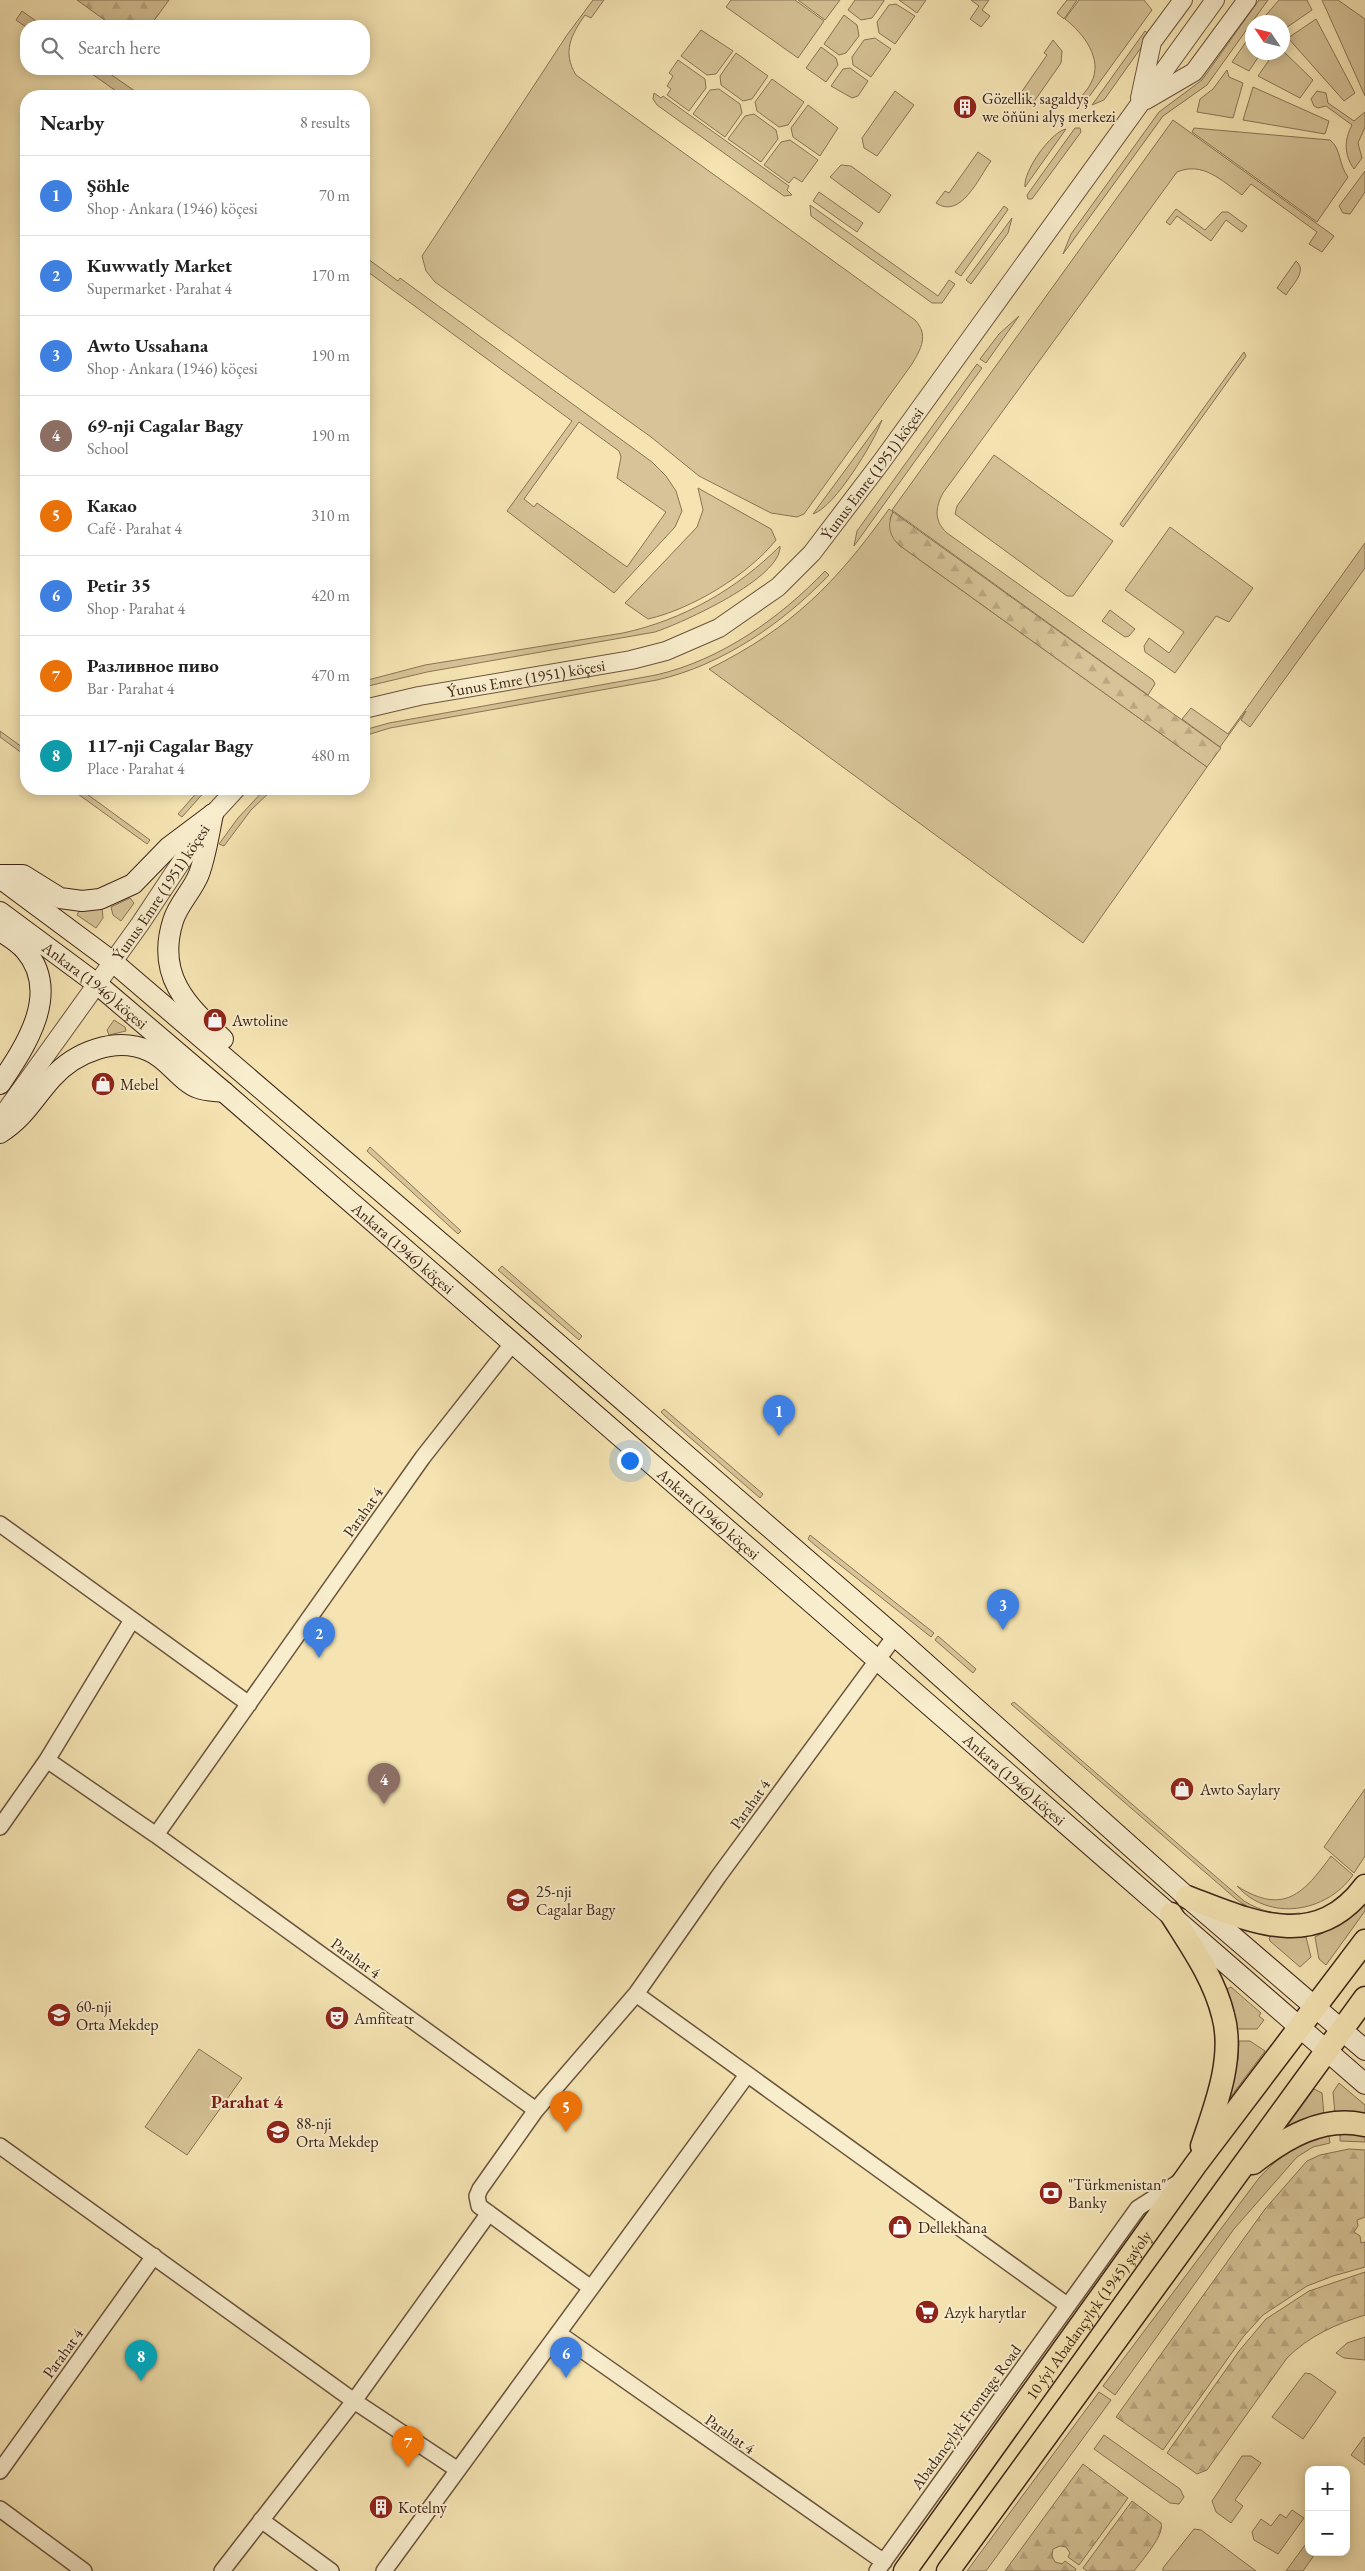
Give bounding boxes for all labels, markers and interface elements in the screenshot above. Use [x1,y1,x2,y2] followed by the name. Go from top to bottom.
[1245,15,1290,60] north arrow
[20,20,370,75] search box
[38,34,66,62] icon: search
[78,35,160,60] text: Search here
[982,88,1116,127] place label: Gözellik, sagaldyş we öňüni alyş merkezi
[952,94,978,120] building icon: Gözellik, sagaldyş we öňüni alyş merkezi
[40,109,104,136] text: Nearby
[300,112,350,133] text: 8 results
[87,173,129,198] text: Şöhle
[52,185,60,206] text: 1
[319,185,350,206] text: 70 m
[87,198,258,219] text: Shop · Ankara (1946) köçesi
[87,253,232,278] text: Kuwwatly Market
[52,265,60,286] text: 2
[311,265,350,286] text: 170 m
[87,278,232,299] text: Supermarket · Parahat 4
[87,333,208,358] text: Awto Ussahana
[52,345,60,366] text: 3
[311,345,350,366] text: 190 m
[87,358,258,379] text: Shop · Ankara (1946) köçesi
[815,403,928,544] street label: Ýunus Emre (1951) köçesi
[87,413,243,438] text: 69-nji Cagalar Bagy
[52,425,60,446] text: 4
[311,425,350,446] text: 190 m
[87,438,129,459] text: School
[87,493,137,518] text: Какао
[52,505,60,526] text: 5
[311,505,350,526] text: 310 m
[87,518,182,539] text: Café · Parahat 4
[87,573,151,598] text: Petir 35
[52,585,60,606] text: 6
[311,585,350,606] text: 420 m
[87,598,185,619] text: Shop · Parahat 4
[87,653,219,678] text: Разливное пиво
[445,654,607,702] street label: Ýunus Emre (1951) köçesi
[52,665,60,686] text: 7
[311,665,350,686] text: 470 m
[87,678,174,699] text: Bar · Parahat 4
[87,733,253,758] text: 117-nji Cagalar Bagy
[52,745,60,766] text: 8
[311,745,350,766] text: 480 m
[87,758,185,779] text: Place · Parahat 4
[107,820,214,964] street label: Ýunus Emre (1951) köçesi
[37,936,153,1033] street label: Ankara (1946) köçesi
[202,1007,228,1033] shop icon: Awtoline
[231,1010,288,1031] place label: Awtoline
[90,1071,116,1097] shop icon: Mebel
[120,1074,159,1095] place label: Mebel
[347,1197,459,1298] street label: Ankara (1946) köçesi
[763,1395,795,1436] pin: 1
[617,1448,643,1474] your location
[652,1463,765,1564] street label: Ankara (1946) köçesi
[338,1483,388,1541] street label: Parahat 4
[987,1589,1019,1630] pin: 3
[303,1617,335,1658] pin: 2
[958,1728,1070,1830] street label: Ankara (1946) köçesi
[368,1763,400,1804] pin: 4
[725,1775,775,1833] street label: Parahat 4
[1169,1776,1195,1802] shop icon: Awto Saylary
[1199,1779,1281,1800] place label: Awto Saylary
[536,1881,617,1920] place label: 25-nji Cagalar Bagy
[505,1887,531,1913] school or university icon: 25-nji Cagalar Bagy
[327,1933,385,1983] street label: Parahat 4
[76,1996,159,2035] place label: 60-nji Orta Mekdep
[46,2002,72,2028] school or university icon: 60-nji Orta Mekdep
[324,2005,350,2031] theatre icon: Amfiteatr
[353,2008,414,2029] place label: Amfiteatr
[211,2090,284,2113] district label: Parahat 4
[550,2091,582,2132] pin: 5
[296,2113,379,2152] place label: 88-nji Orta Mekdep
[265,2119,291,2145] school or university icon: 88-nji Orta Mekdep
[1068,2174,1167,2213] place label: "Türkmenistan" Banky
[1038,2180,1064,2206] bank icon: "Türkmenistan" Banky
[887,2214,913,2240] shop icon: Dellekhana
[918,2217,988,2238] place label: Dellekhana
[1021,2225,1156,2404] street label: 10 ýyl Abadançylyk (1945) şaýoly
[914,2299,940,2325] supermarket icon: Azyk harytlar
[943,2302,1027,2323] place label: Azyk harytlar
[38,2324,88,2382] street label: Parahat 4
[550,2337,582,2378] pin: 6
[125,2340,157,2381] pin: 8
[906,2340,1026,2494] street label: Abadancylyk Frontage Road
[701,2409,759,2459] street label: Parahat 4
[392,2426,424,2467] pin: 7
[1305,2466,1350,2556] map controls
[1305,2466,1350,2511] button: +
[368,2494,394,2520] building icon: Kotelny
[398,2497,448,2518] place label: Kotelny
[1305,2511,1350,2556] button: −

